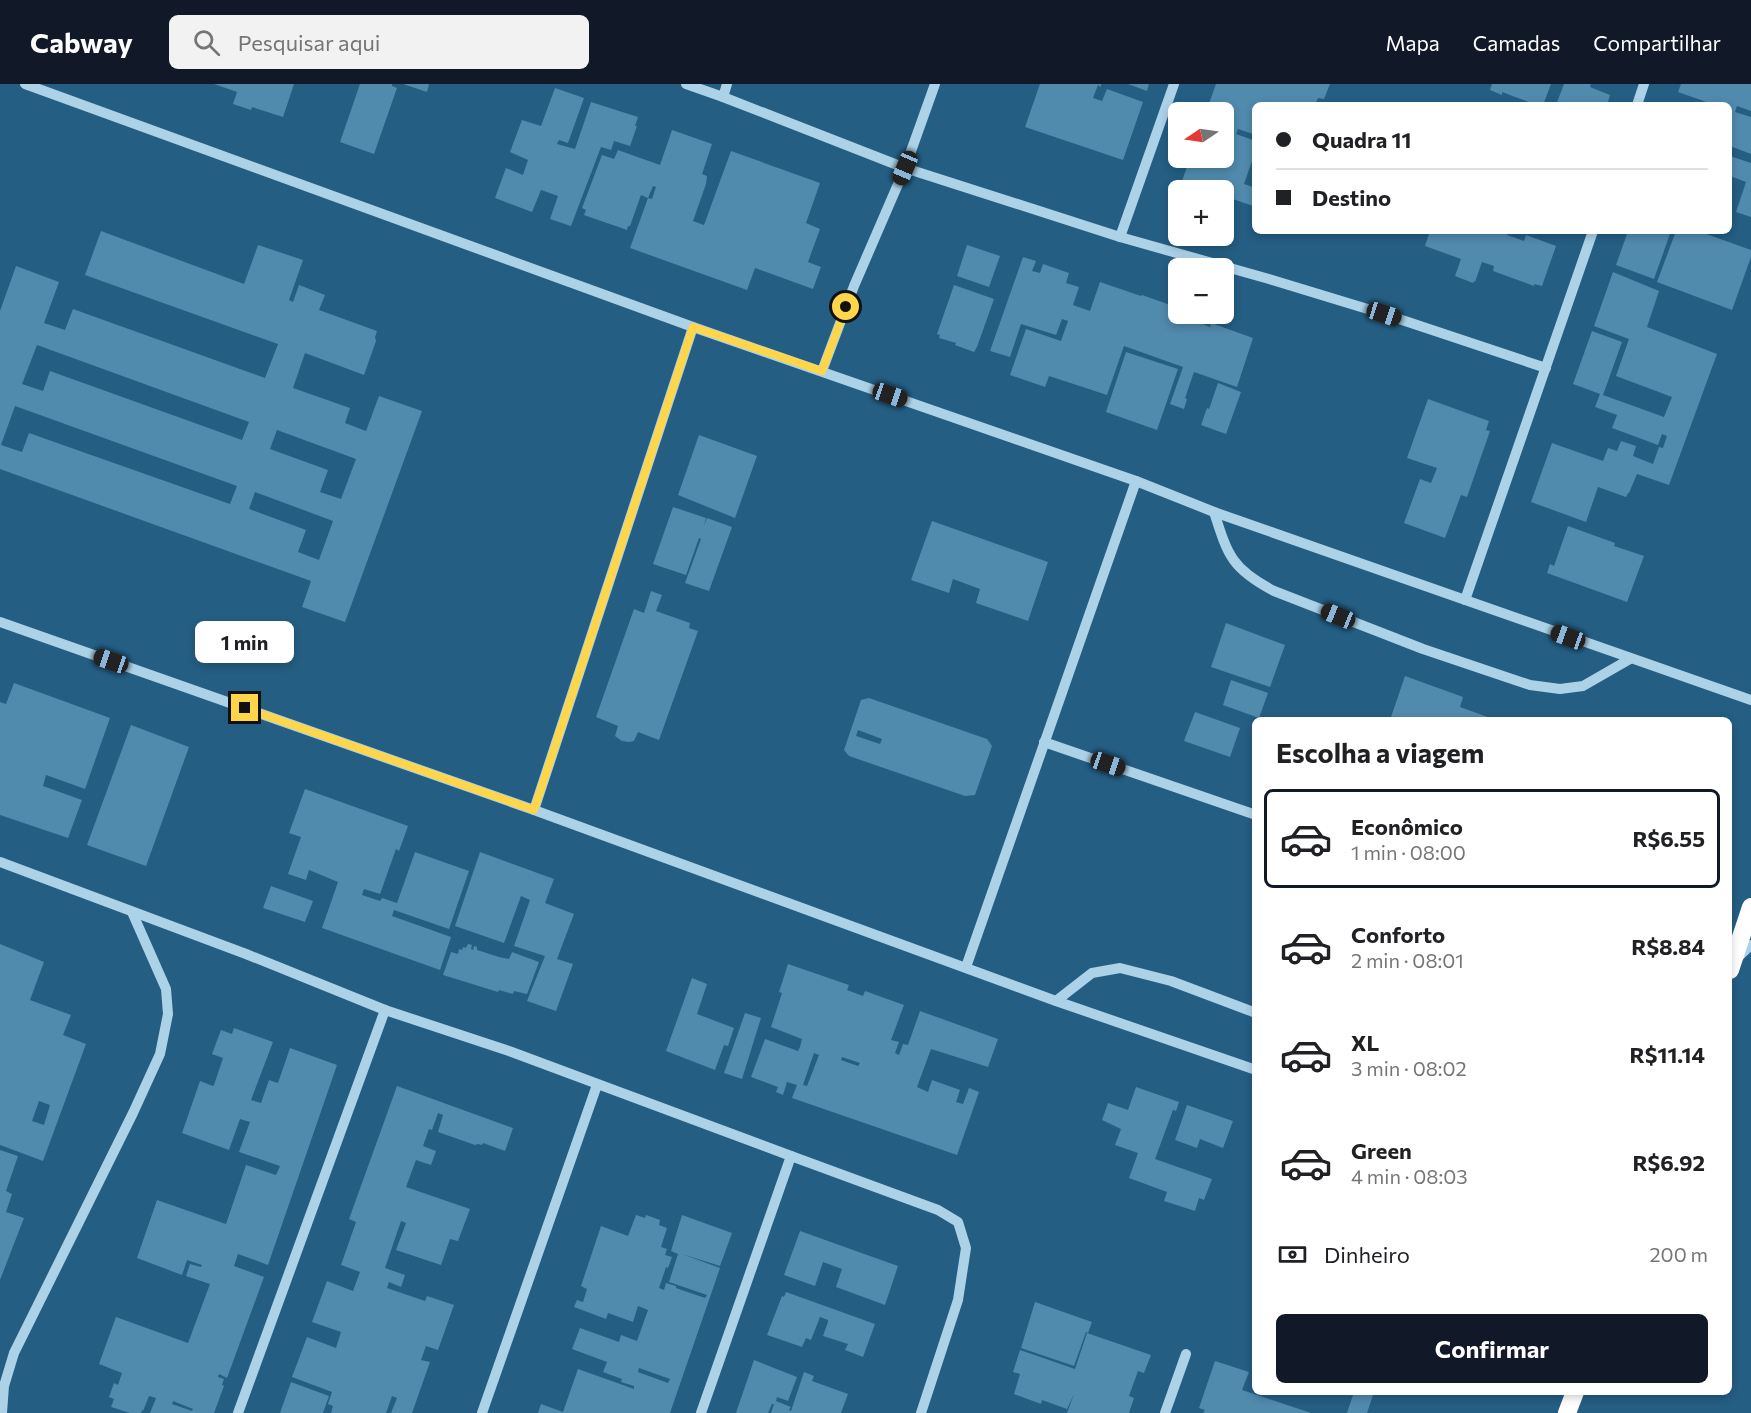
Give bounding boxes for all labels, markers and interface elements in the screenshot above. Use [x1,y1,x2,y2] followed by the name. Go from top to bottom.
[169,15,589,69] search box
[30,25,133,59] text: Cabway
[190,26,223,59] icon: search
[238,29,380,56] text: Pesquisar aqui
[1386,30,1440,55] text: Mapa
[1473,30,1560,55] text: Camadas
[1593,30,1721,55] text: Compartilhar
[1168,102,1234,168] north arrow
[1168,102,1234,324] map controls
[1312,126,1411,153] text: Quadra 11
[890,148,920,188] car
[1168,180,1234,246] button: +
[1312,184,1391,211] text: Destino
[1168,258,1234,324] button: −
[832,293,859,320] route start
[1364,300,1404,328] car
[870,381,910,409] car
[1318,601,1358,631] car
[196,621,294,663] callout: 1 min
[1548,622,1588,652] car
[221,630,268,654] text: 1 min
[91,647,131,675] car
[231,694,258,721] route end
[1276,736,1484,769] text: Escolha a viagem
[1088,750,1128,778] car
[1279,812,1333,866] icon: car
[1351,813,1463,840] text: Econômico
[1632,825,1705,852] text: R$6.55
[1351,840,1466,864] text: 1 min · 08:00
[1279,920,1333,974] icon: car
[1351,921,1445,948] text: Conforto
[1631,933,1705,960] text: R$8.84
[1351,948,1464,972] text: 2 min · 08:01
[1279,1028,1333,1082] icon: car
[1351,1029,1379,1056] text: XL
[1630,1041,1705,1068] text: R$11.14
[1351,1056,1467,1080] text: 3 min · 08:02
[1279,1136,1333,1190] icon: car
[1351,1137,1412,1164] text: Green
[1632,1149,1705,1176] text: R$6.92
[1351,1164,1468,1188] text: 4 min · 08:03
[1276,1238,1309,1271] icon: cash
[1324,1241,1410,1268] text: Dinheiro
[1650,1242,1708,1266] text: 200 m
[1276,1314,1708,1383] button: Confirmar

